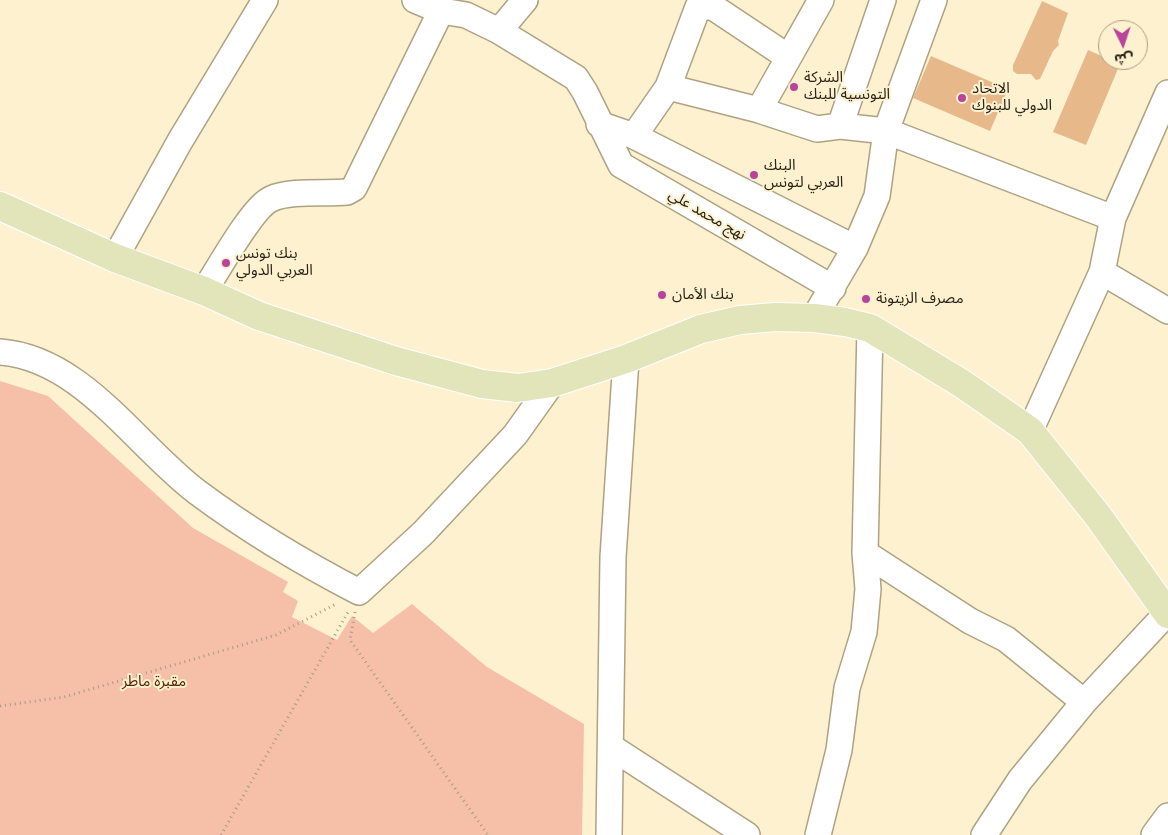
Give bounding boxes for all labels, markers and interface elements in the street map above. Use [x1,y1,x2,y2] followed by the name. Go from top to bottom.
[1098,20,1148,70] north arrow
[1114,49,1134,69] text: ش
[804,69,890,104] place label: الشركة التونسية للبنك
[972,80,1052,115] place label: الاتحاد الدولي للبنوك
[788,81,800,93] marker: الشركة التونسية للبنك
[956,92,968,104] marker: الاتحاد الدولي للبنوك
[764,157,843,192] place label: البنك العربي لتونس
[748,169,760,181] marker: البنك العربي لتونس
[665,186,749,244] street label: نهج محمد علي
[236,245,313,280] place label: بنك تونس العربي الدولي
[220,257,232,269] marker: بنك تونس العربي الدولي
[672,286,734,304] place label: بنك الأمان
[656,289,668,301] marker: بنك الأمان
[876,290,964,308] place label: مصرف الزيتونة
[860,293,872,305] marker: مصرف الزيتونة
[122,673,186,691] park label: مقبرة ماطر

